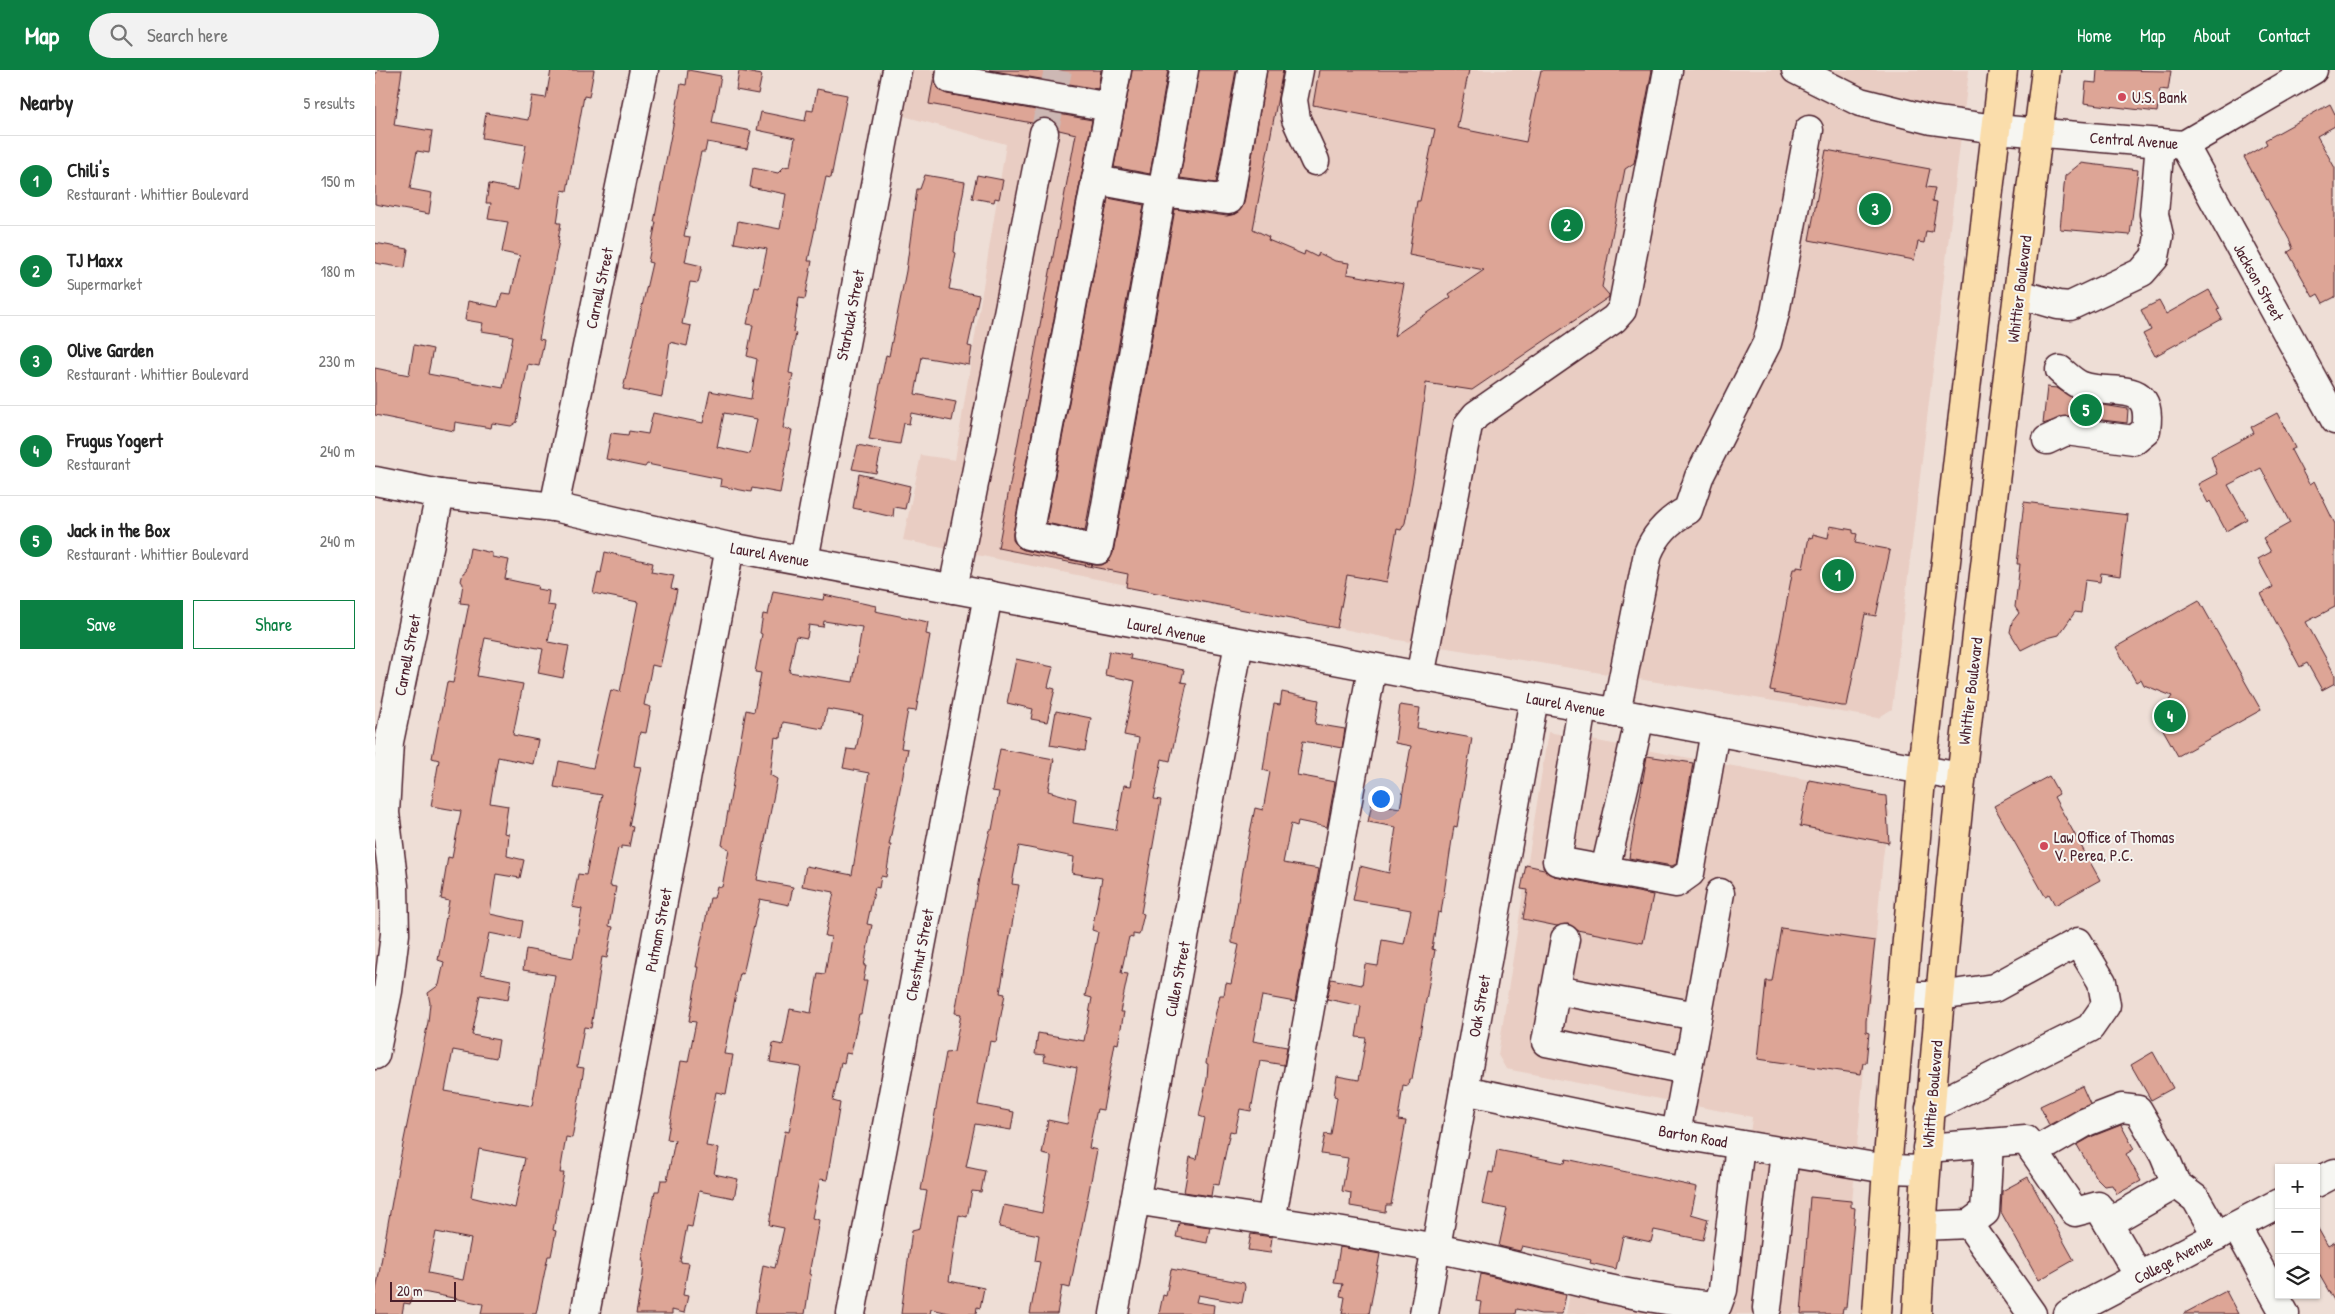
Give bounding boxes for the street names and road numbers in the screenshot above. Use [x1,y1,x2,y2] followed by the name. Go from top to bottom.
[2089,126,2180,154] street label: Central Avenue
[2002,234,2036,344] street label: Whittier Boulevard
[2229,239,2290,325] street label: Jackson Street
[580,245,618,331] street label: Carnell Street
[830,267,870,362] street label: Starbuck Street
[729,536,812,572] street label: Laurel Avenue
[388,612,426,698] street label: Carnell Street
[1126,612,1209,649] street label: Laurel Avenue
[1953,636,1987,746] street label: Whittier Boulevard
[1525,686,1608,722] street label: Laurel Avenue
[639,886,677,974] street label: Putnam Street
[899,906,939,1003] street label: Chestnut Street
[1159,939,1195,1019] street label: Cullen Street
[1463,973,1495,1039] street label: Oak Street
[1916,1039,1948,1149] street label: Whittier Boulevard
[1657,1119,1729,1153] street label: Barton Road
[2130,1229,2217,1289] street label: College Avenue

